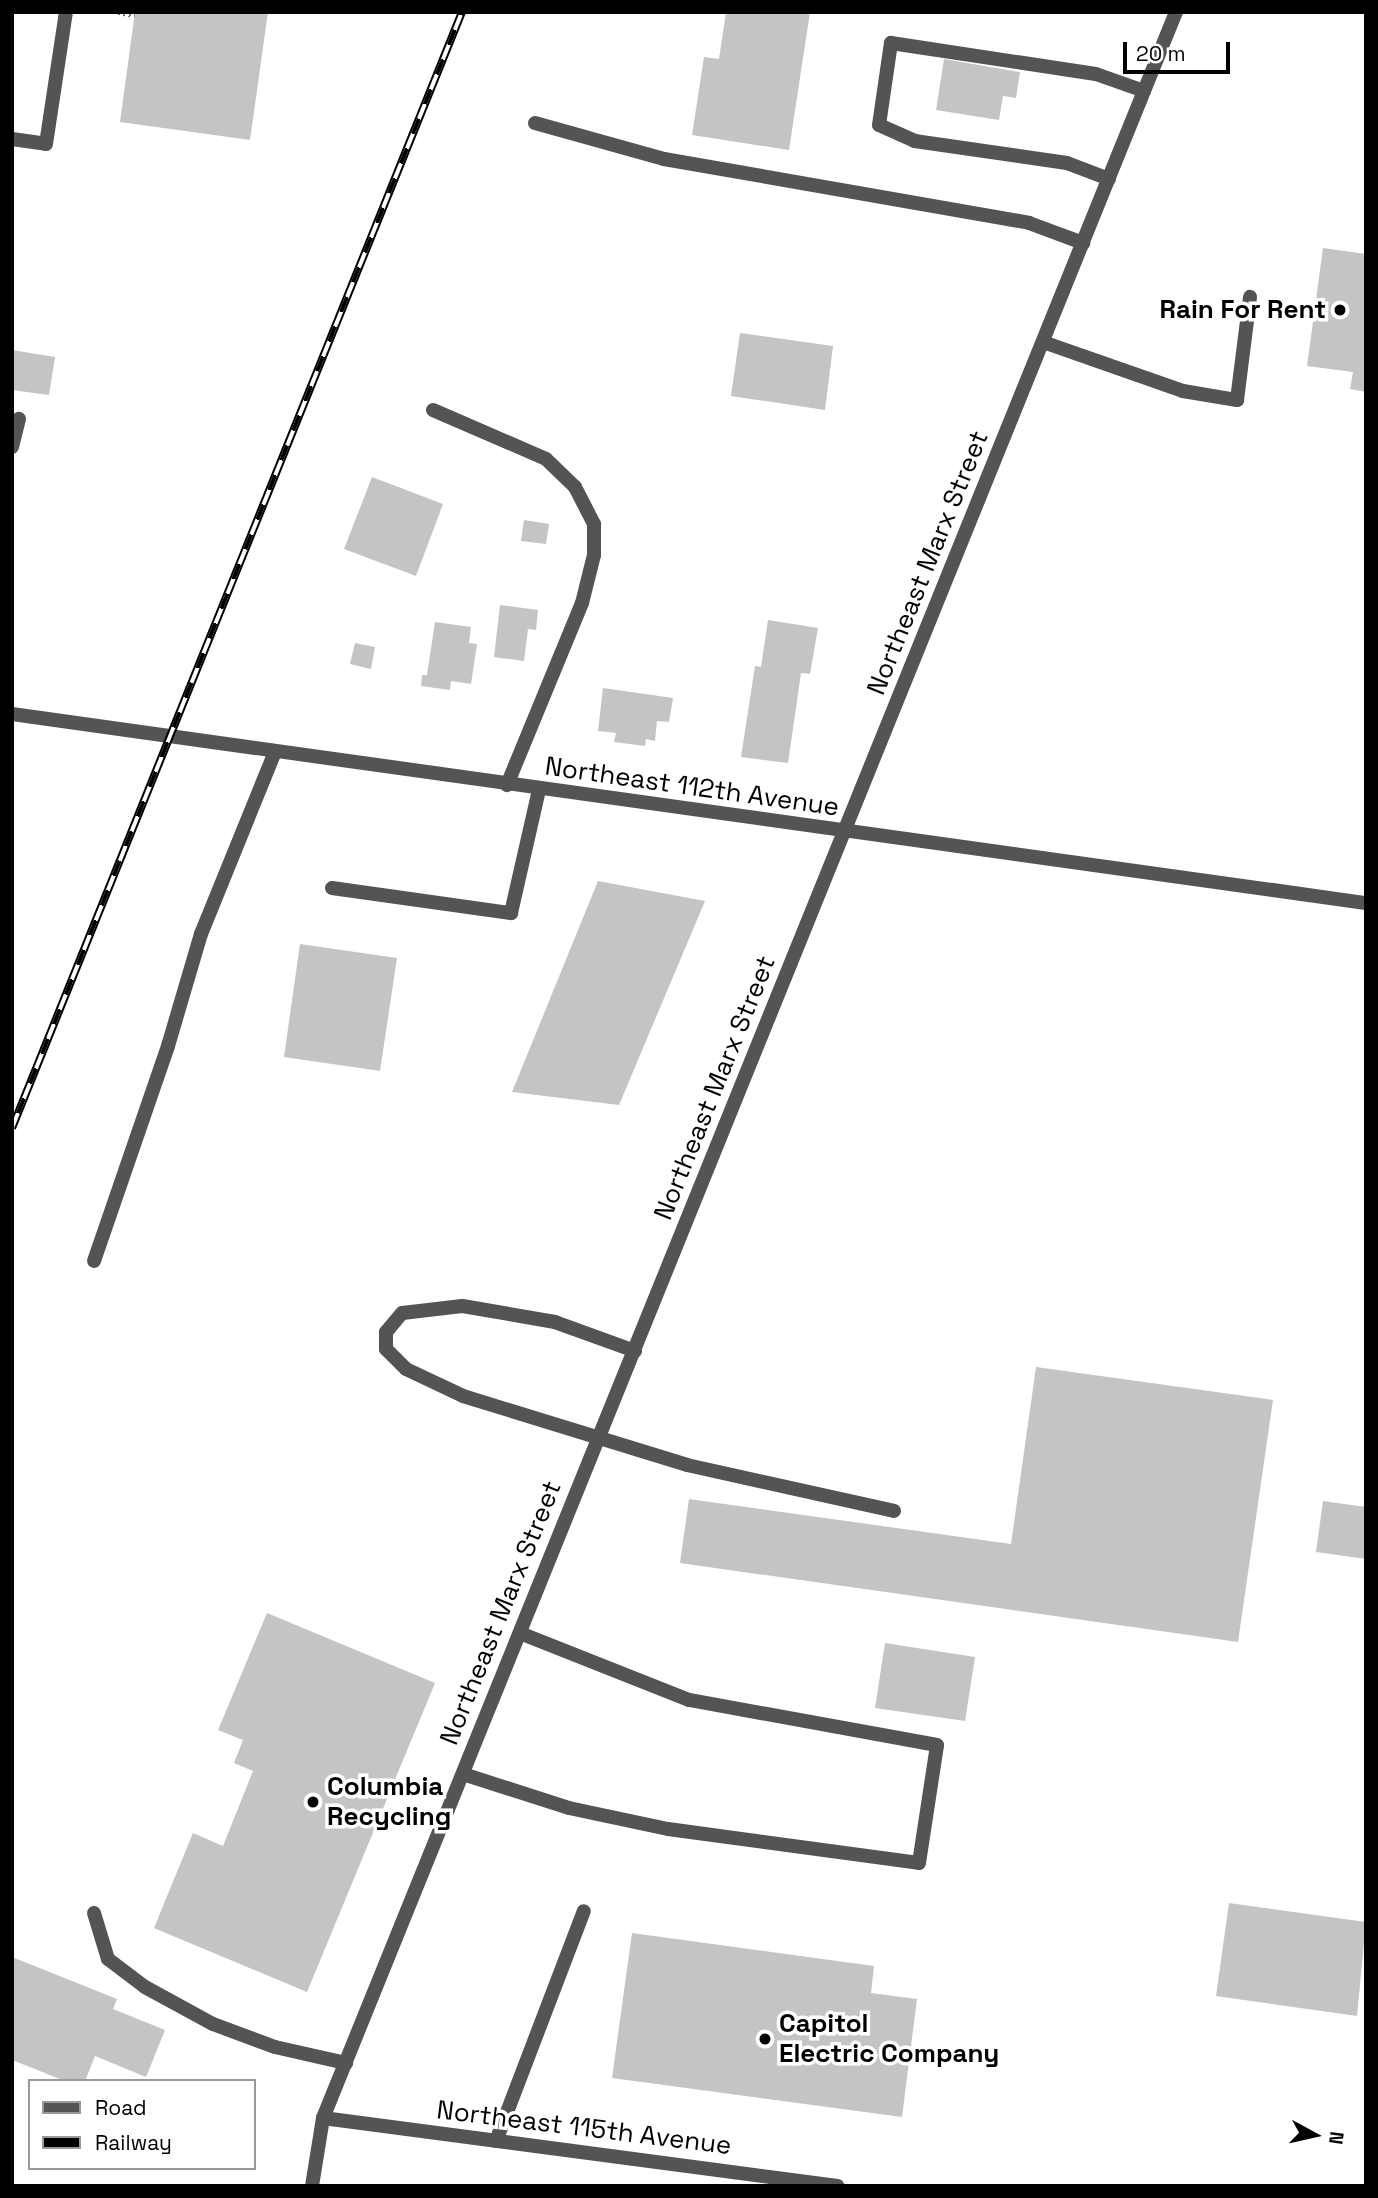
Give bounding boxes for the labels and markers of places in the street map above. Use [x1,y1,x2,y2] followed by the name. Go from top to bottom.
[1159,294,1326,326] place label: Rain For Rent
[1332,302,1348,318] marker: Rain For Rent
[327,1771,451,1832] place label: Columbia Recycling
[305,1794,321,1810] marker: Columbia Recycling
[779,2008,999,2070] place label: Capitol Electric Company
[757,2031,773,2047] marker: Capitol Electric Company

